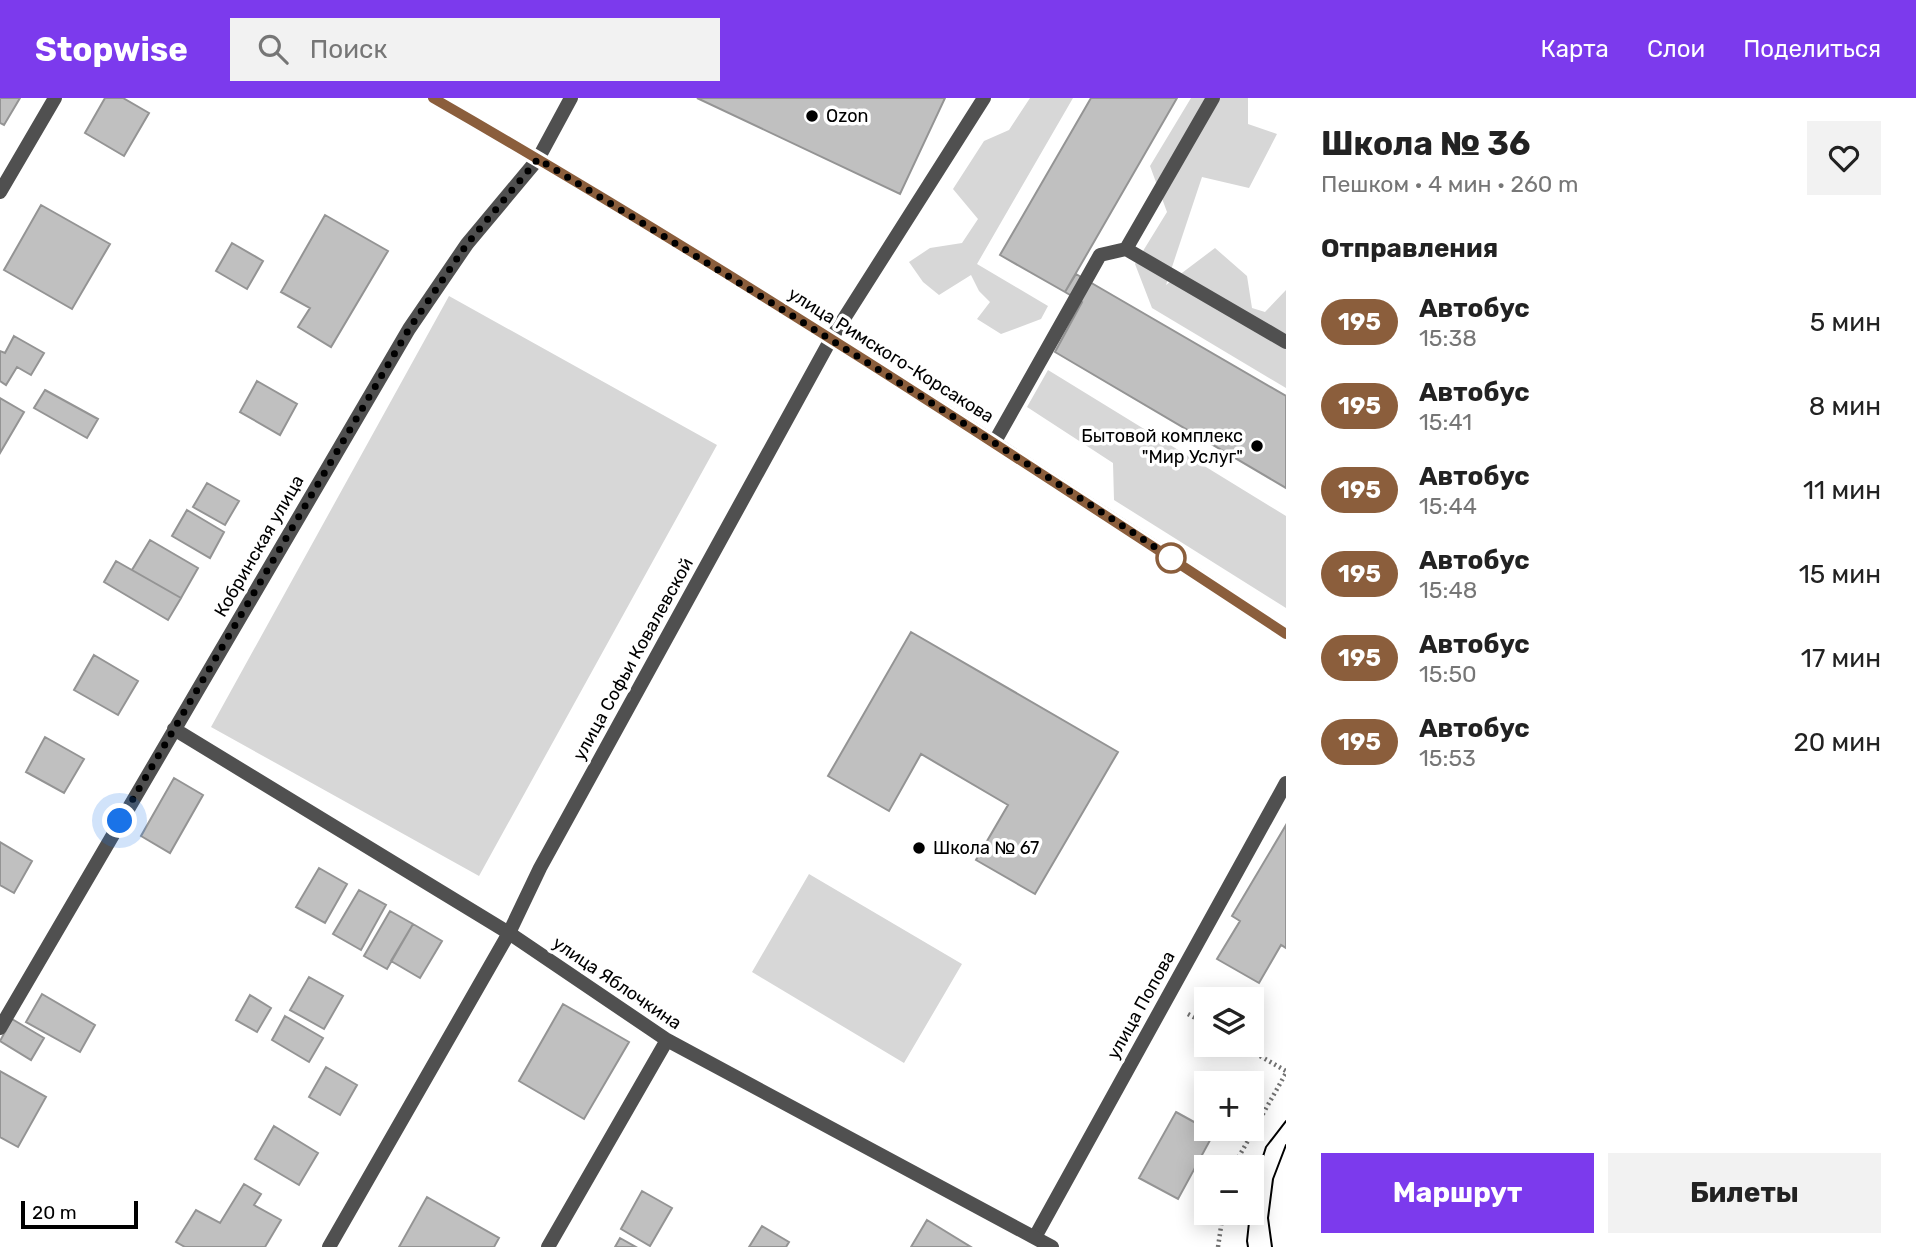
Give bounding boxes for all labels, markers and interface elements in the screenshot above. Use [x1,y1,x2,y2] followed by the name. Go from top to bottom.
[230,18,720,81] search box
[35,30,188,69] text: Stopwise
[254,30,292,68] icon: search
[310,34,387,65] text: Поиск
[1540,35,1609,63] text: Карта
[1647,35,1705,63] text: Слои
[1743,35,1881,63] text: Поделиться
[826,105,868,127] place label: Ozon
[804,108,820,124] marker: Ozon
[1807,121,1881,195] button: heart
[1321,124,1530,163] text: Школа № 36
[1321,170,1578,198] text: Пешком · 4 мин · 260 m
[1321,233,1498,264] text: Отправления
[784,282,998,428] street label: улица Римского-Корсакова
[1419,293,1530,324] text: Автобус
[1810,307,1881,338] text: 5 мин
[1338,308,1381,336] text: 195
[1419,324,1477,352] text: 15:38
[1419,377,1530,408] text: Автобус
[1809,391,1881,422] text: 8 мин
[1338,392,1381,420] text: 195
[1419,408,1472,436] text: 15:41
[1081,425,1243,468] place label: Бытовой комплекс "Мир Услуг"
[1249,438,1265,454] marker: Бытовой комплекс "Мир Услуг"
[1419,461,1530,492] text: Автобус
[209,471,309,621] street label: Кобринская улица
[1803,475,1881,506] text: 11 мин
[1338,476,1381,504] text: 195
[1419,492,1477,520] text: 15:44
[1156,543,1186,573] unlabelled marker
[1419,545,1530,576] text: Автобус
[568,554,698,764] street label: улица Софьи Ковалевской
[1799,559,1881,590] text: 15 мин
[1338,560,1381,588] text: 195
[1419,576,1477,604] text: 15:48
[1419,629,1530,660] text: Автобус
[1801,643,1881,674] text: 17 мин
[1338,644,1381,672] text: 195
[1419,660,1477,688] text: 15:50
[1419,713,1530,744] text: Автобус
[1793,727,1881,758] text: 20 мин
[1338,728,1381,756] text: 195
[1419,744,1476,772] text: 15:53
[102,803,137,838] your location
[933,837,1039,859] place label: Школа № 67
[911,840,927,856] marker: Школа № 67
[548,932,686,1034] street label: улица Яблочкина
[1102,947,1180,1063] street label: улица Попова
[1194,987,1264,1225] map controls
[1194,987,1264,1057] button: layers
[1194,1071,1264,1141] button: +
[1321,1153,1594,1233] button: Маршрут
[1608,1153,1881,1233] button: Билеты
[1194,1155,1264,1225] button: −
[21,1198,138,1230] scale bar
[32,1201,77,1224] text: 20 m

